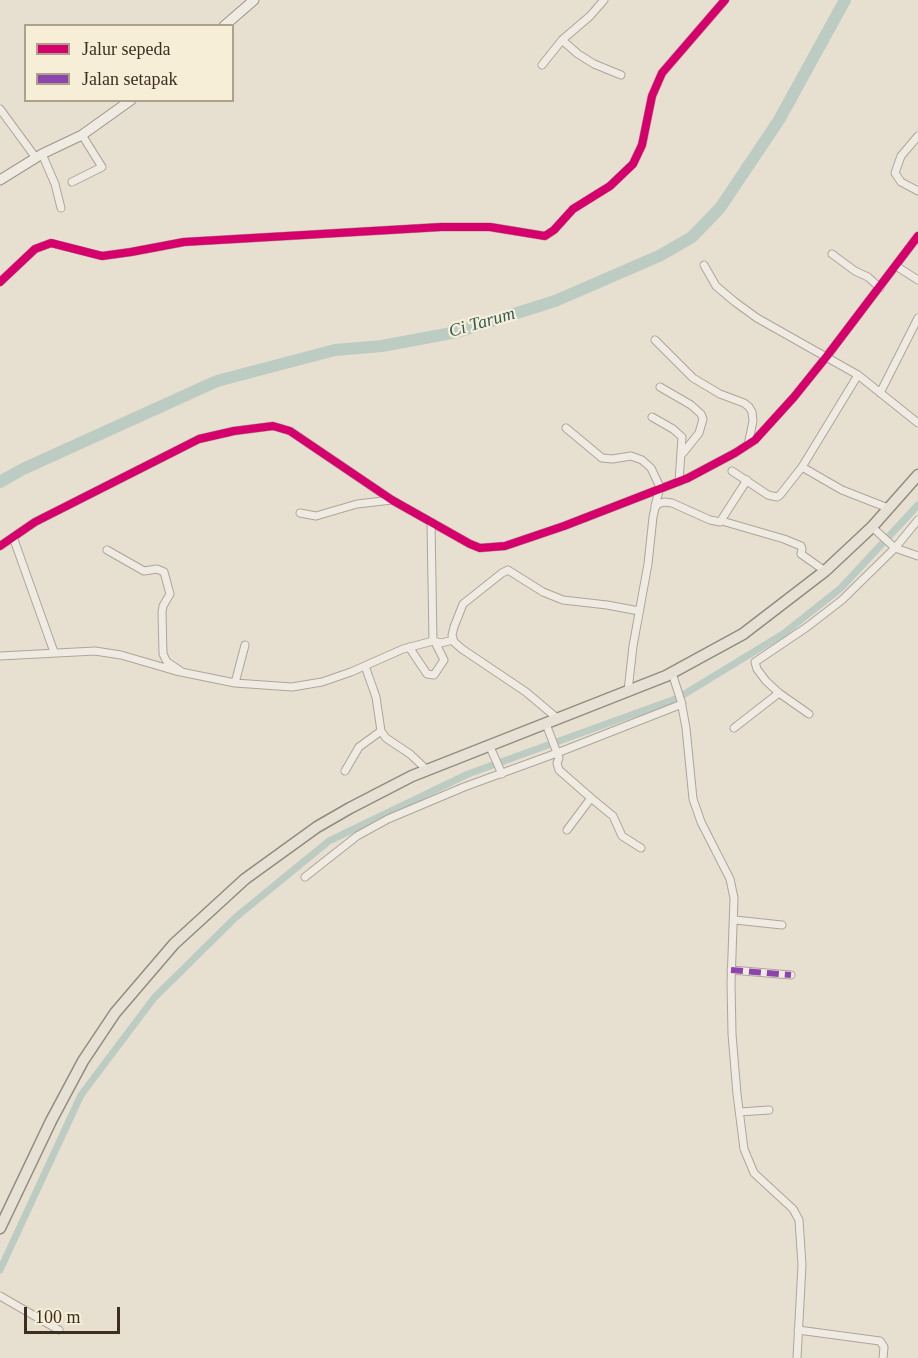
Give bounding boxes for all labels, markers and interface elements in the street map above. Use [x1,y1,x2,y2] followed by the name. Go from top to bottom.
[24,24,234,102] legend
[82,39,170,59] text: Jalur sepeda
[82,69,177,89] text: Jalan setapak
[446,303,518,343] water label: Ci Tarum
[27,1295,123,1333] scale bar
[35,1307,81,1327] text: 100 m

